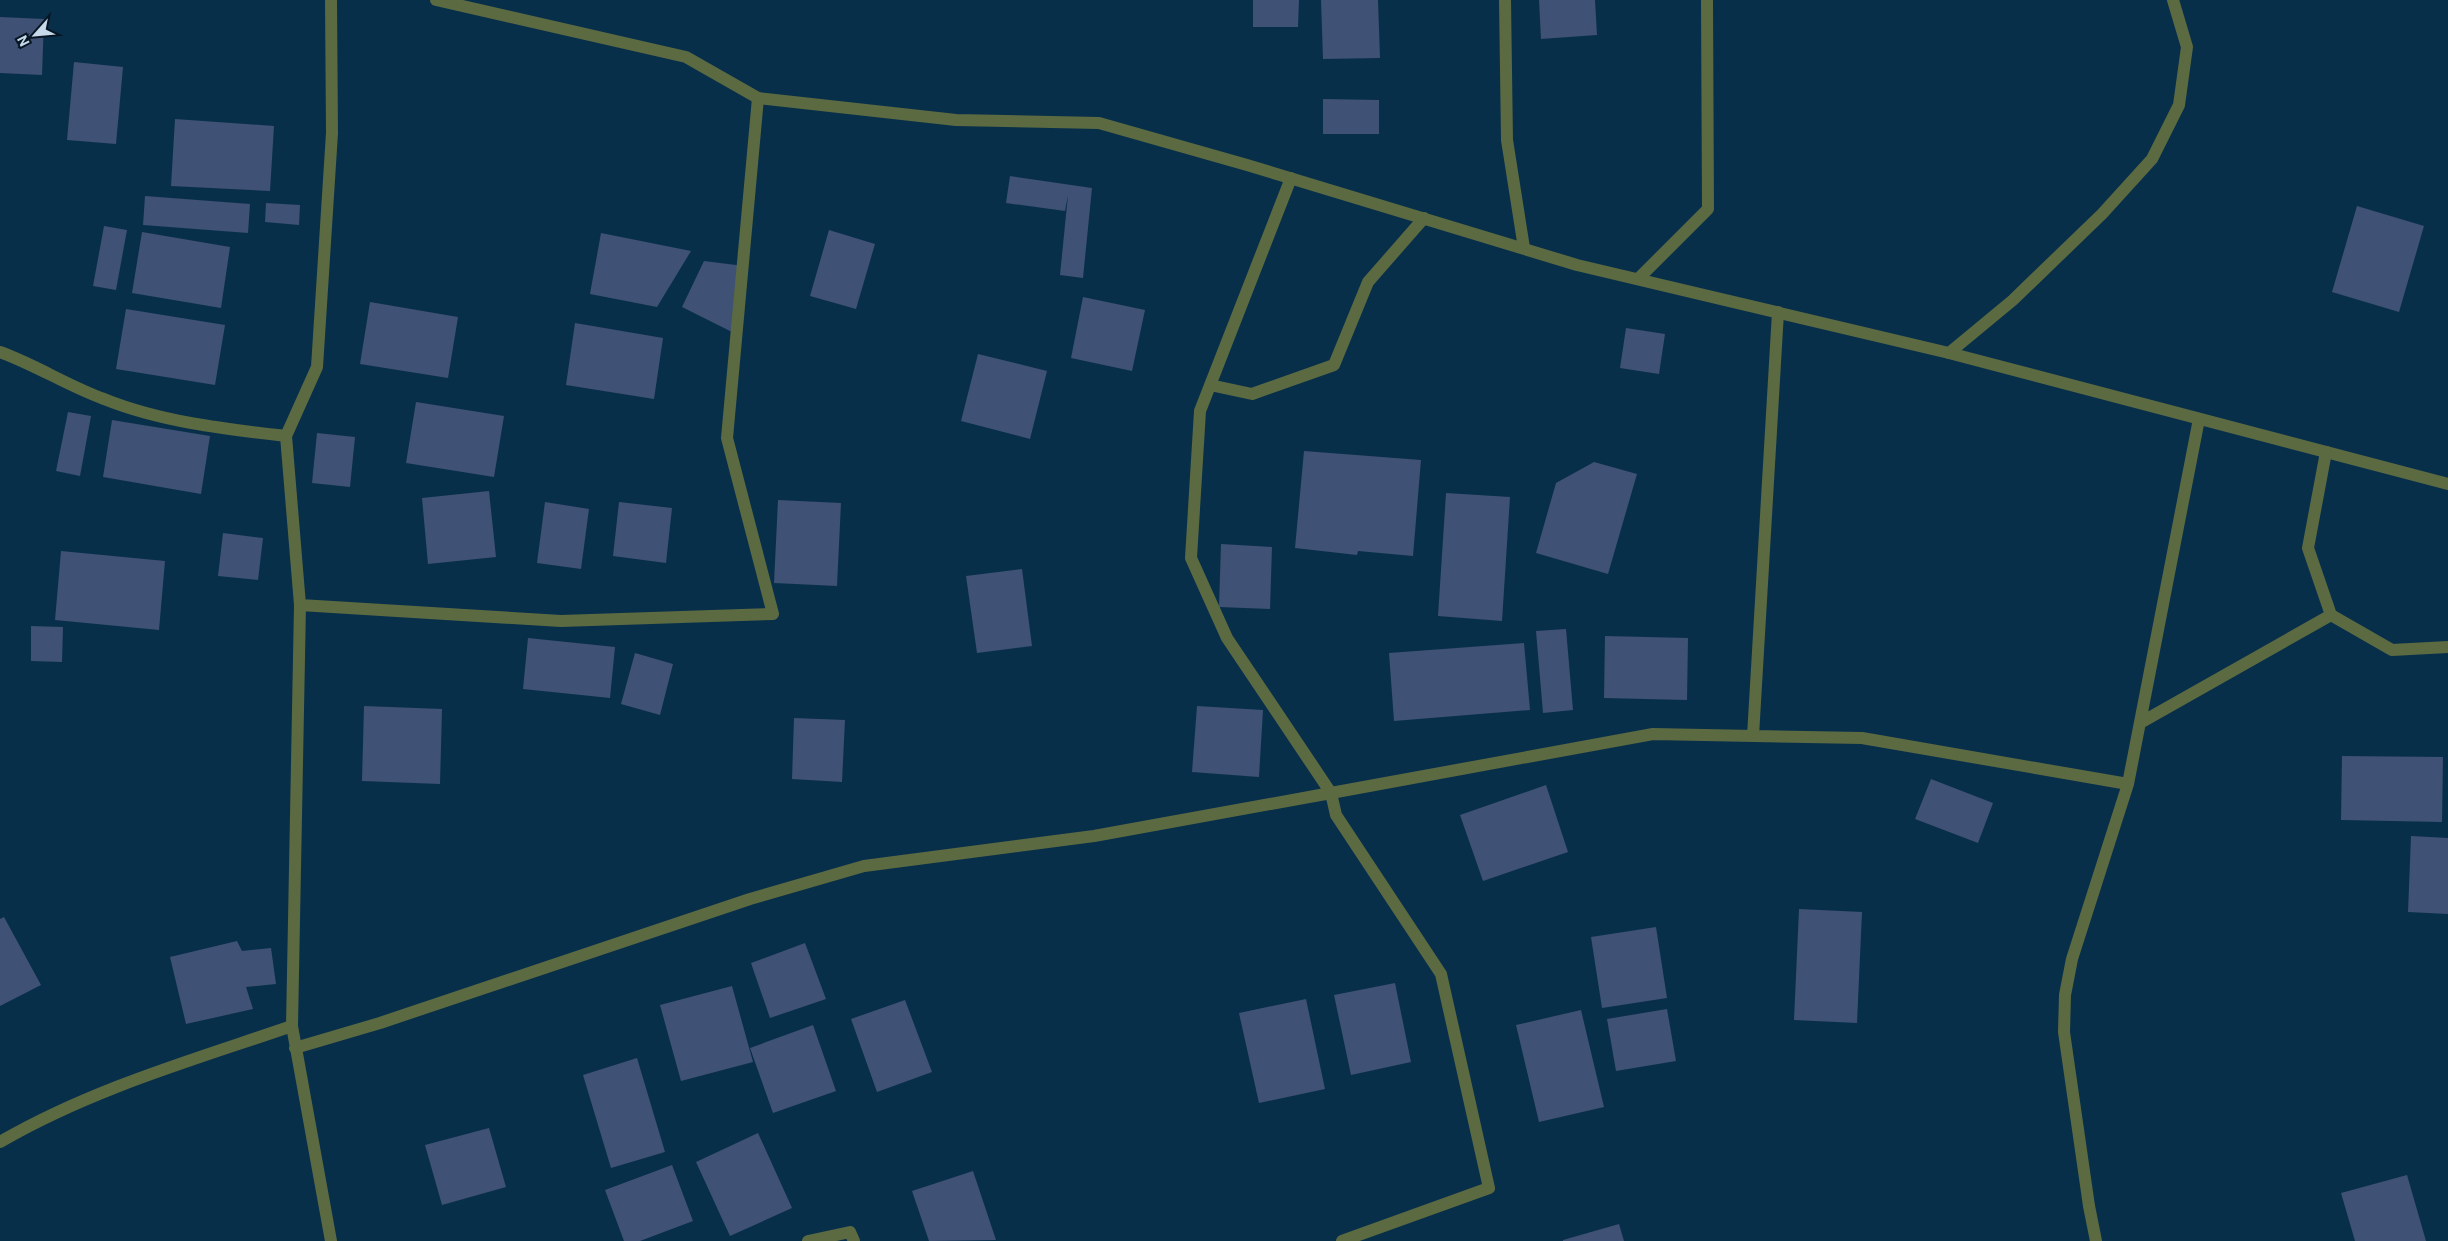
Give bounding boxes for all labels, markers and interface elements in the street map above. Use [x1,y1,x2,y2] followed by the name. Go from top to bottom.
[10,10,60,60] north arrow
[14,33,33,49] text: N

